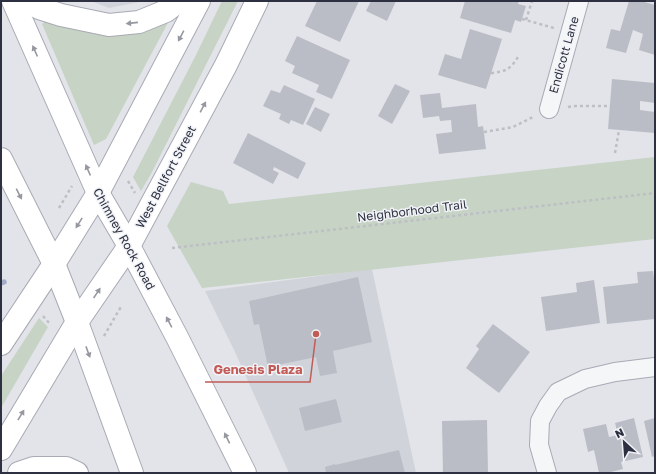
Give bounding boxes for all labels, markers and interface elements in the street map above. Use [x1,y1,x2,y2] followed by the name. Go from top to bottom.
[545,15,582,95] street label: Endicott Lane
[125,19,138,26] one-way arrow
[178,30,184,41] one-way arrow
[32,46,38,57] one-way arrow
[200,101,206,113] one-way arrow
[132,123,199,231] street label: West Bellfort Street
[85,165,91,176] one-way arrow
[90,185,159,292] street label: Chimney Rock Road
[15,188,22,200] one-way arrow
[356,196,468,225] street label: Neighborhood Trail
[75,218,83,229] one-way arrow
[93,288,101,298] one-way arrow
[166,316,172,328] one-way arrow
[85,347,91,359] one-way arrow
[205,357,310,382] callout: Genesis Plaza
[214,361,303,377] text: Genesis Plaza
[17,410,25,420] one-way arrow
[604,422,644,462] north arrow
[613,425,626,440] text: N
[224,432,230,444] one-way arrow

